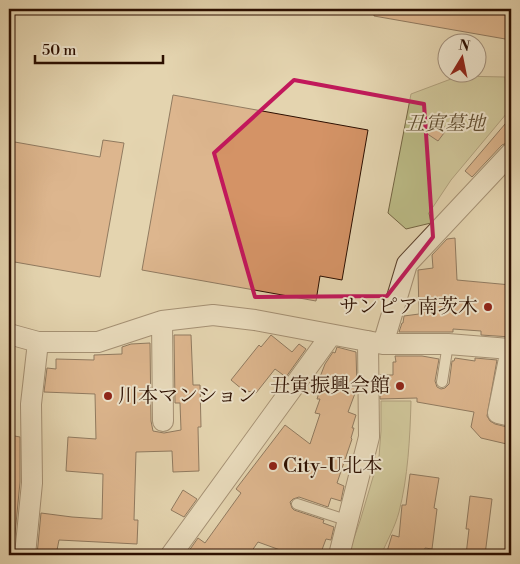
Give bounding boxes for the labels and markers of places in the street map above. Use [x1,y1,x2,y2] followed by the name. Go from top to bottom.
[339,295,478,320] place label: サンピア南茨木
[482,301,494,313] marker: サンピア南茨木
[270,374,390,399] place label: 丑寅振興会館
[394,380,406,392] marker: 丑寅振興会館
[118,384,257,409] place label: 川本マンション
[102,390,114,402] marker: 川本マンション
[283,454,382,479] place label: City-U北本
[267,460,279,472] marker: City-U北本

